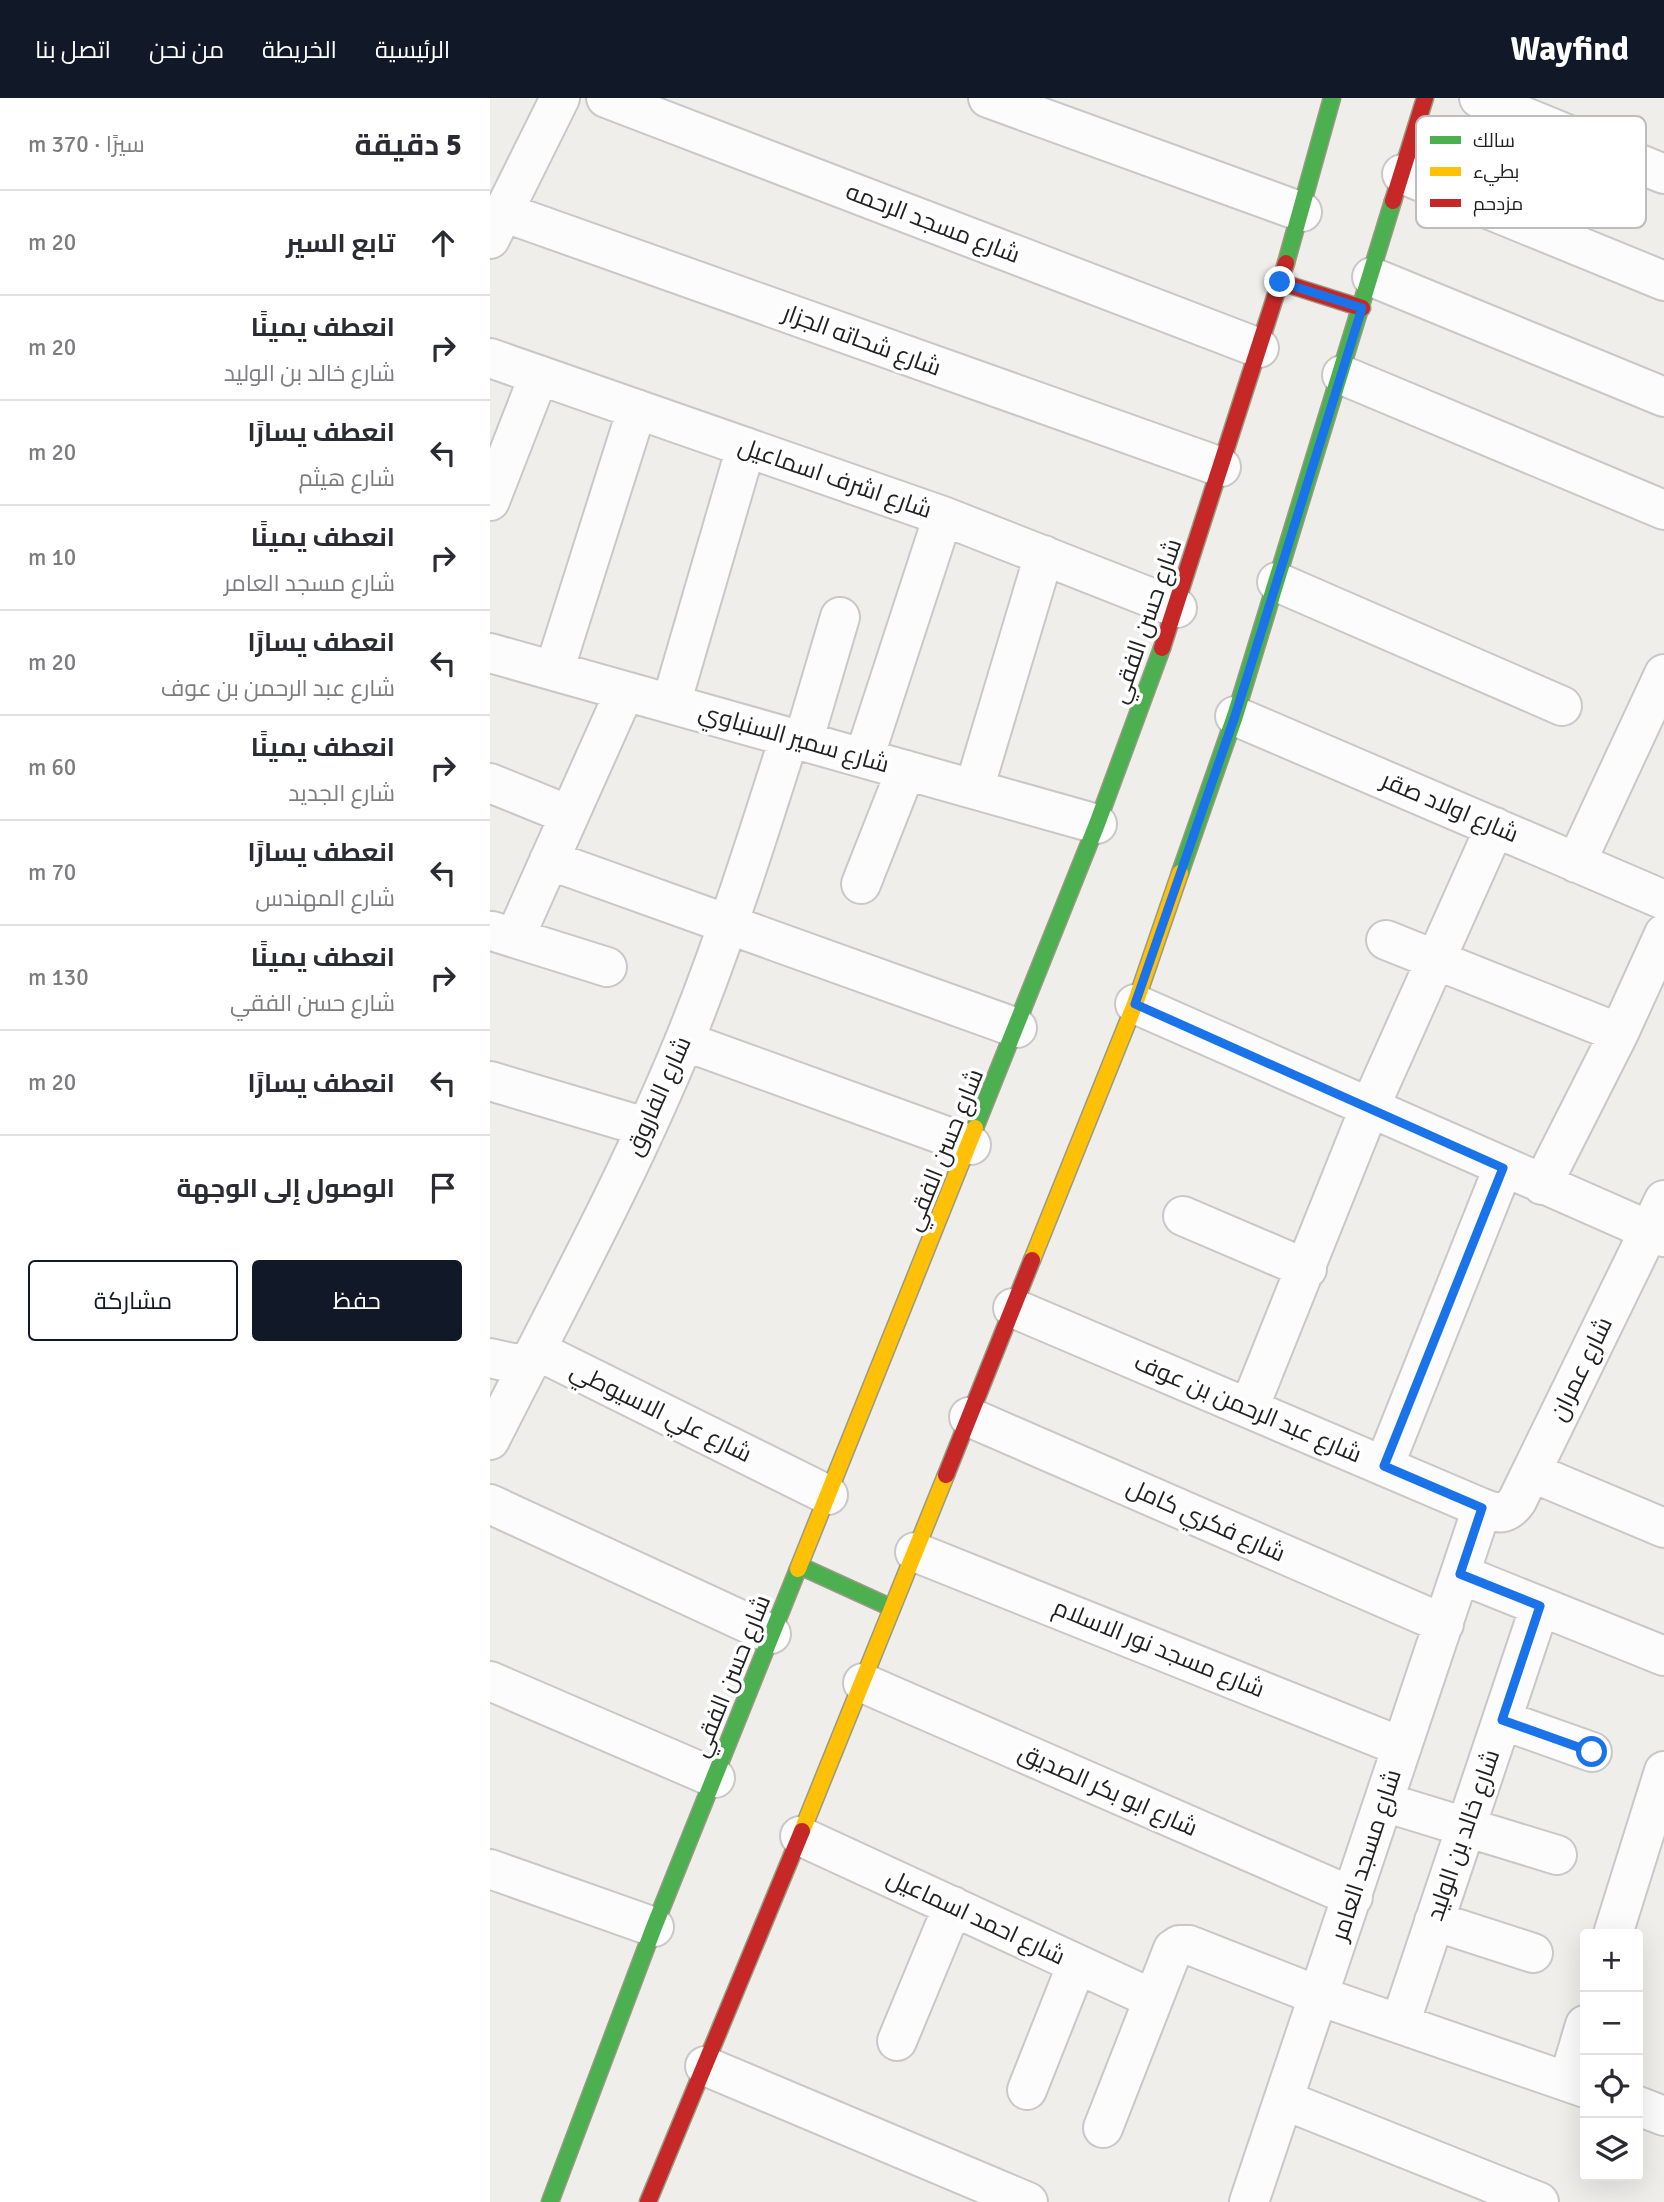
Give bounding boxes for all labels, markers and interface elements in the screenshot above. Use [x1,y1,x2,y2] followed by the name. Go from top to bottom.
[1510,29,1629,70] text: Wayfind
[35,35,111,65] text: اتصل بنا
[149,35,224,65] text: من نحن
[262,35,337,65] text: الخريطة
[375,35,450,65] text: الرئيسية
[1416,116,1646,228] legend
[354,127,462,164] text: 5 دقيقة
[1473,129,1515,153] text: سالك
[28,130,145,159] text: سيرًا · 370 m
[1473,160,1519,186] text: بطيء
[841,176,1024,271] street label: شارع مسجد الرحمه
[1473,192,1523,217] text: مزدحم
[424,224,462,262] icon: ahead
[28,228,76,257] text: 20 m
[286,228,395,260] text: تابع السير
[1264,266,1295,297] route end
[777,297,945,383] street label: شارع شحاته الجزار
[251,312,395,344] text: انعطف يمينًا
[424,329,462,367] icon: right
[28,333,76,362] text: 20 m
[224,359,395,388] text: شارع خالد بن الوليد
[247,417,395,449] text: انعطف يسارًا
[734,431,936,526] street label: شارع اشرف اسماعيل
[424,434,462,472] icon: left
[28,438,76,467] text: 20 m
[298,464,395,493] text: شارع هيثم
[251,522,395,554] text: انعطف يمينًا
[1104,535,1192,709] street label: شارع حسن الفقي
[424,539,462,577] icon: right
[28,543,76,572] text: 10 m
[224,569,395,598] text: شارع مسجد العامر
[247,627,395,659] text: انعطف يسارًا
[424,644,462,682] icon: left
[28,648,76,677] text: 20 m
[161,674,395,703] text: شارع عبد الرحمن بن عوف
[694,696,893,782] street label: شارع سمير السنباوي
[251,732,395,764] text: انعطف يمينًا
[424,749,462,787] icon: right
[28,753,76,782] text: 60 m
[1375,764,1523,850] street label: شارع اولاد صقر
[288,779,395,808] text: شارع الجديد
[247,837,395,869] text: انعطف يسارًا
[424,854,462,892] icon: left
[28,858,76,887] text: 70 m
[255,884,395,913] text: شارع المهندس
[251,942,395,974] text: انعطف يمينًا
[424,959,462,997] icon: right
[28,963,89,992] text: 130 m
[230,989,395,1018] text: شارع حسن الفقي
[618,1032,699,1161] street label: شارع الفاروق
[424,1064,462,1102] icon: left
[898,1065,994,1237] street label: شارع حسن الفقي
[28,1068,76,1097] text: 20 m
[247,1068,395,1100] text: انعطف يسارًا
[424,1169,462,1207] icon: arrive
[176,1173,395,1205] text: الوصول إلى الوجهة
[28,1260,238,1341] button: مشاركة
[252,1260,462,1341] button: حفظ
[1543,1312,1620,1426] street label: شارع عمران
[1129,1346,1366,1470] street label: شارع عبد الرحمن بن عوف
[564,1355,757,1473] street label: شارع علي الاسيوطي
[1121,1472,1290,1571] street label: شارع فكري كامل
[685,1591,781,1763] street label: شارع حسن الفقي
[1049,1592,1269,1705] street label: شارع مسجد نور الاسلام
[1576,1736,1607,1767] route start
[1013,1737,1202,1844] street label: شارع ابو بكر الصديق
[1420,1746,1507,1925] street label: شارع خالد بن الوليد
[1324,1766,1409,1947] street label: شارع مسجد العامر
[882,1863,1070,1972] street label: شارع احمد اسماعيل
[1580,1929,1643,2181] map controls
[1580,1929,1643,1992] button: +
[1580,1992,1643,2055] button: −
[1580,2055,1643,2118] button: locate
[1580,2118,1643,2181] button: layers

